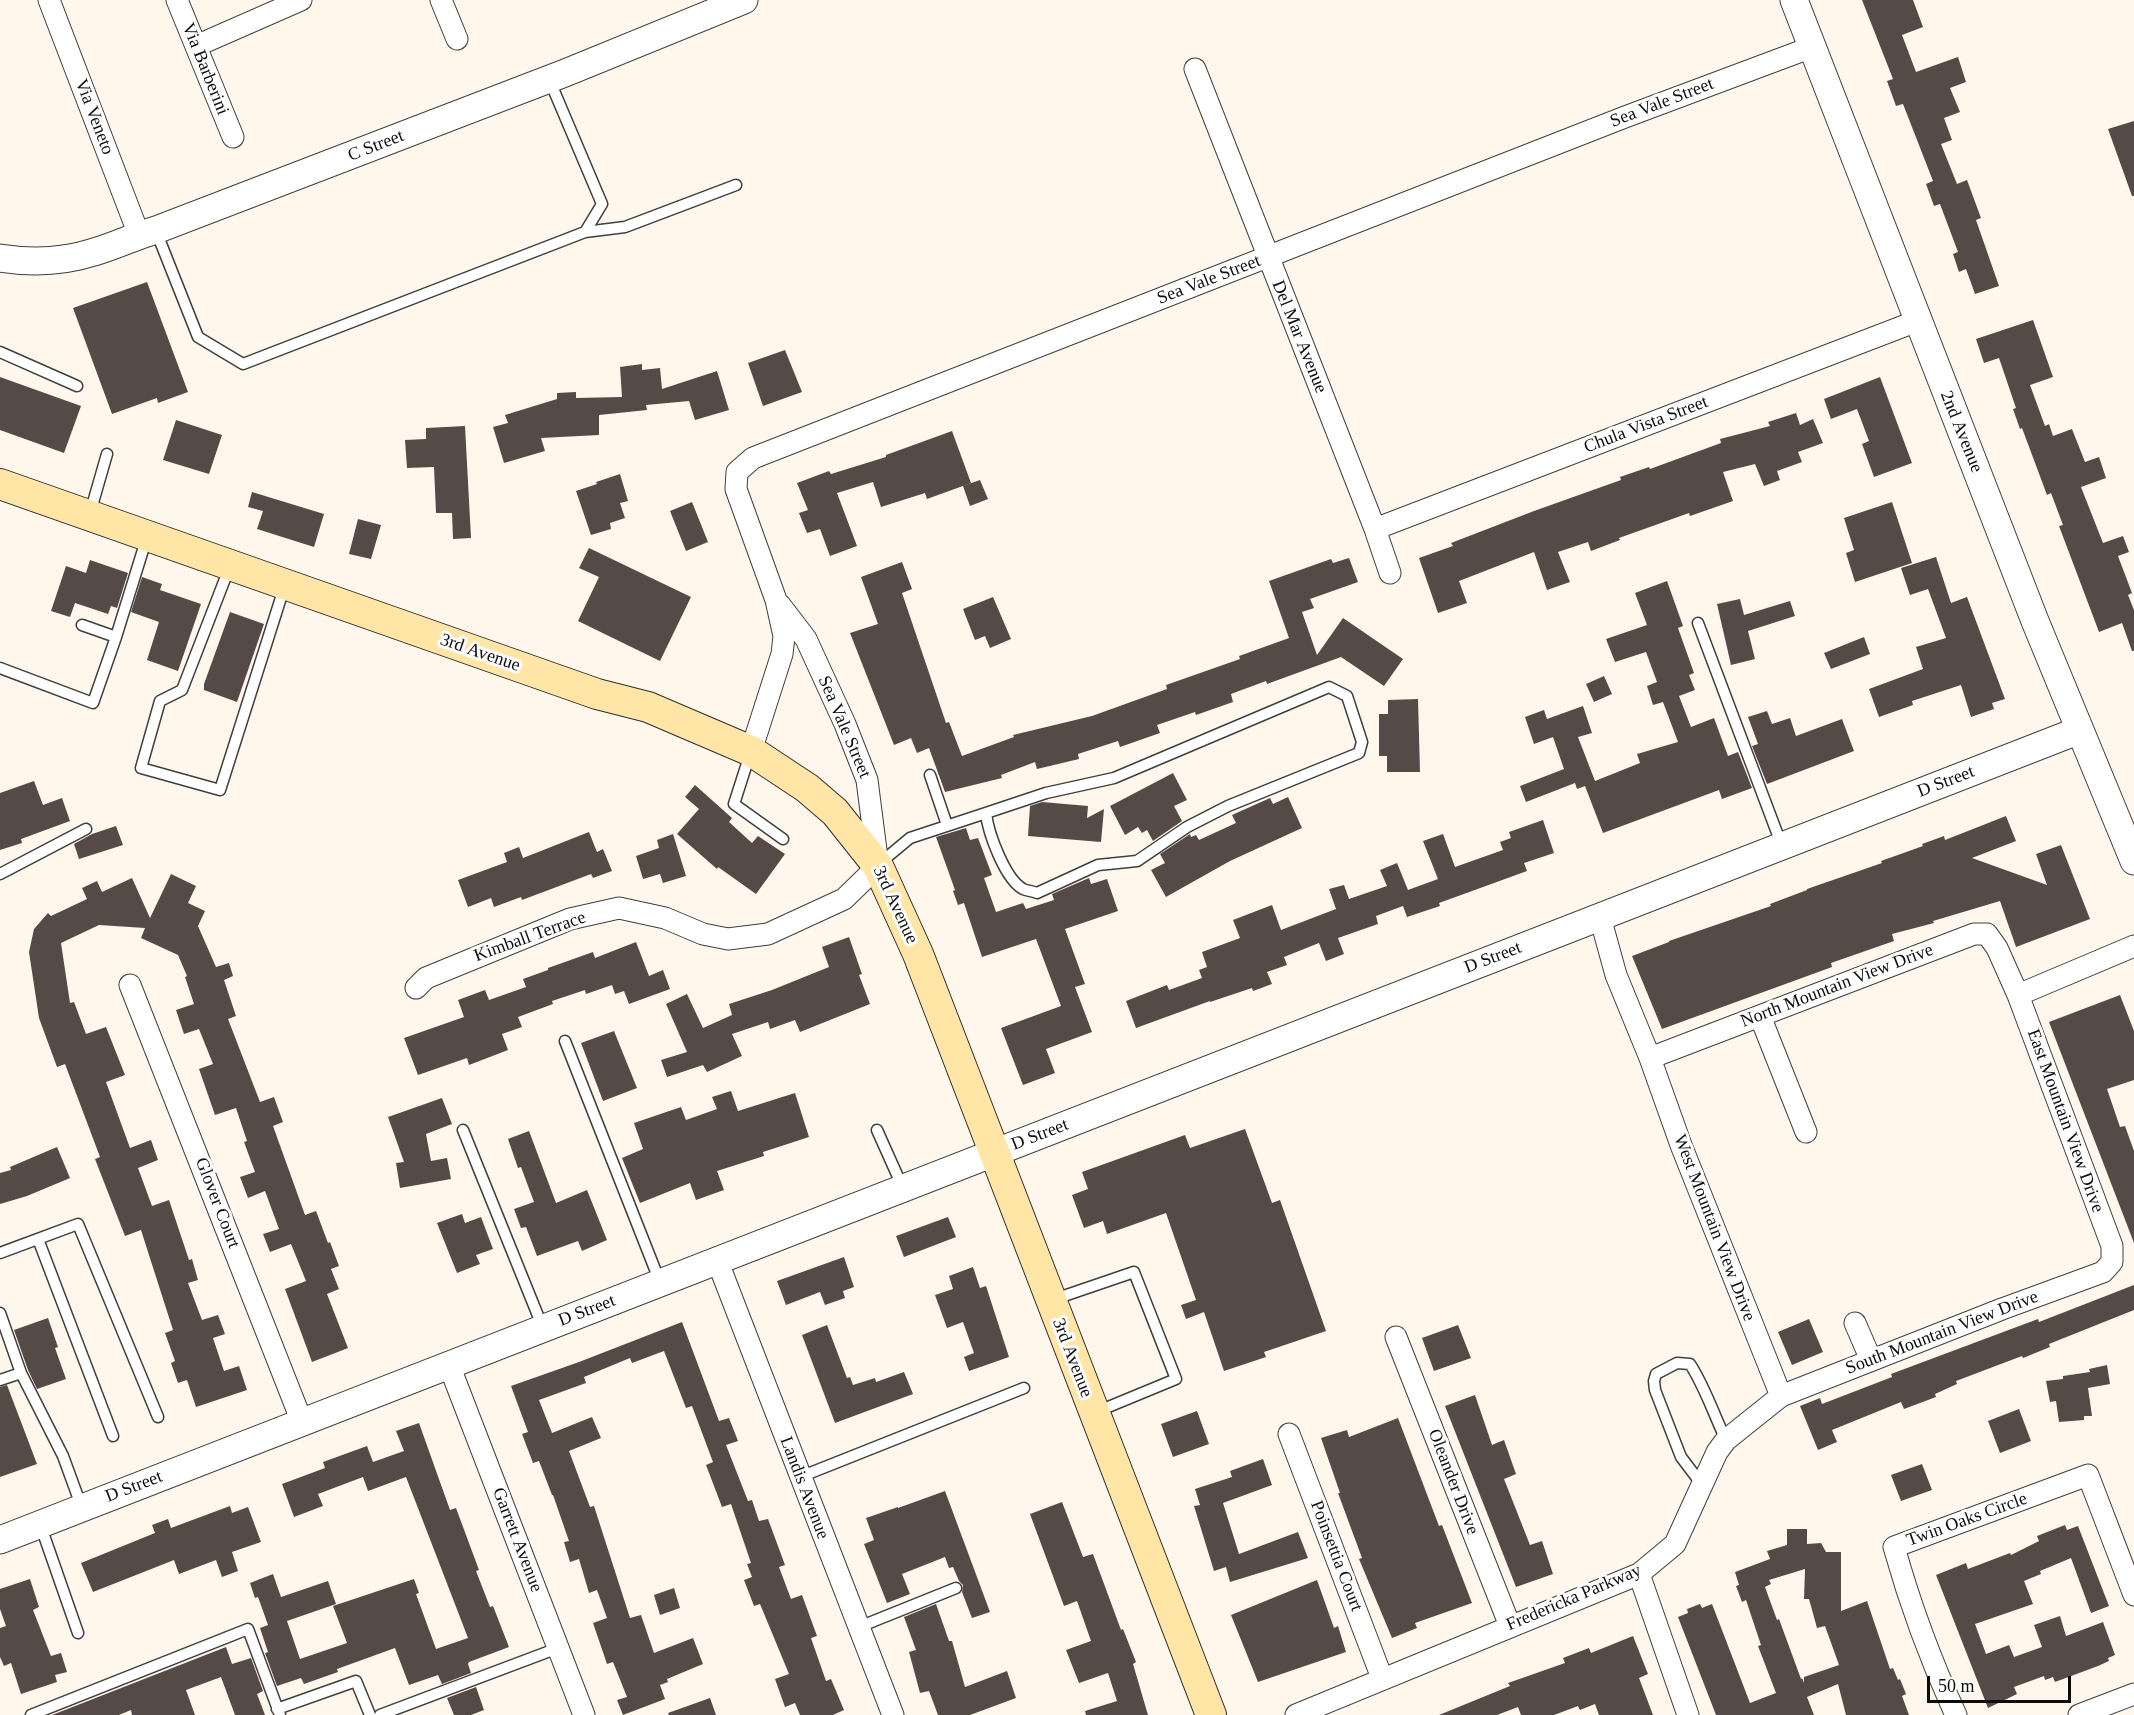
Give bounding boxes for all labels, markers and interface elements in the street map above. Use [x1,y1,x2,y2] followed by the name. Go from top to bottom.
[177,20,233,118] street label: Via Barberini
[1607,73,1717,133] street label: Sea Vale Street
[70,76,118,158] street label: Via Veneto
[345,125,407,167] street label: C Street
[1154,250,1264,310] street label: Sea Vale Street
[1267,277,1331,397] street label: Del Mar Avenue
[1935,388,1987,476] street label: 2nd Avenue
[1581,391,1711,459] street label: Chula Vista Street
[437,629,523,677] street label: 3rd Avenue
[813,673,875,781] street label: Sea Vale Street
[1914,761,1978,803] street label: D Street
[868,863,922,947] street label: 3rd Avenue
[471,907,589,967] street label: Kimball Terrace
[1461,937,1525,979] street label: D Street
[1738,939,1936,1033] street label: North Mountain View Drive
[2022,1026,2108,1216] street label: East Mountain View Drive
[1008,1114,1072,1156] street label: D Street
[1668,1132,1760,1324] street label: West Mountain View Drive
[190,1155,244,1251] street label: Glover Court
[1843,1286,2041,1380] street label: South Mountain View Drive
[555,1290,619,1332] street label: D Street
[1047,1315,1097,1401] street label: 3rd Avenue
[1423,1426,1483,1538] street label: Oleander Drive
[775,1434,833,1542] street label: Landis Avenue
[102,1466,166,1508] street label: D Street
[487,1485,547,1595] street label: Garrett Avenue
[1904,1488,2030,1552] street label: Twin Oaks Circle
[1305,1498,1367,1614] street label: Poinsettia Court
[1503,1560,1645,1636] street label: Fredericka Parkway
[1930,1664,2074,1702] scale bar
[1938,1676,1975,1696] text: 50 m

